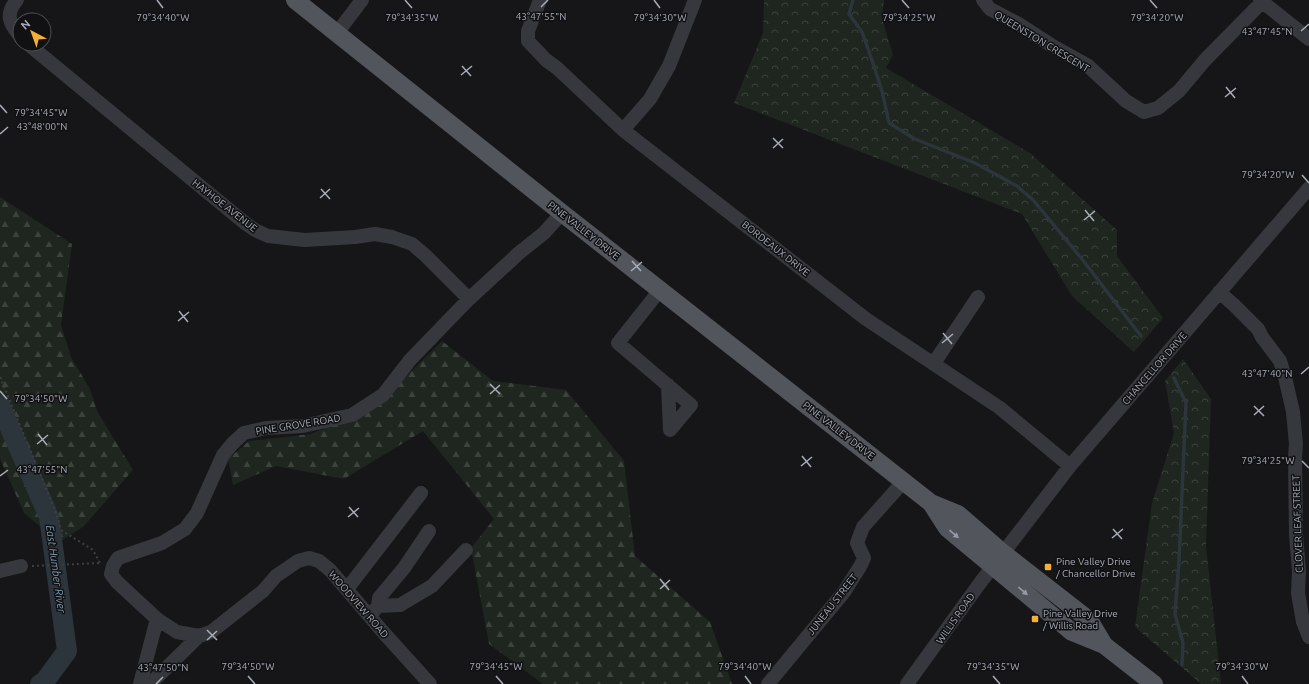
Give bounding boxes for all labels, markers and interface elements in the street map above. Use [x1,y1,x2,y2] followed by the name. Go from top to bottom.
[992,9,1091,74] street label: QUEENSTON CRESCENT
[516,11,566,22] text: 43°47'55"N
[12,12,52,52] north arrow
[137,12,189,23] text: 79°34'40"W
[386,12,438,23] text: 79°34'35"W
[634,12,686,23] text: 79°34'30"W
[883,12,935,23] text: 79°34'25"W
[1131,12,1183,23] text: 79°34'20"W
[18,17,32,32] text: N
[1242,26,1292,37] text: 43°47'45"N
[15,107,67,118] text: 79°34'45"W
[17,121,67,132] text: 43°48'00"N
[1242,169,1294,180] text: 79°34'20"W
[190,177,259,234] street label: HAYHOE AVENUE
[546,199,622,262] street label: PINE VALLEY DRIVE
[740,219,812,278] street label: BORDEAUX DRIVE
[1120,330,1189,407] street label: CHANCELLOR DRIVE
[1242,368,1292,379] text: 43°47'40"N
[15,393,67,404] text: 79°34'50"W
[801,399,877,462] street label: PINE VALLEY DRIVE
[255,412,341,437] street label: PINE GROVE ROAD
[1242,455,1294,466] text: 79°34'25"W
[17,464,67,475] text: 43°47'55"N
[1290,475,1305,573] street label: CLOVER LEAF STREET
[44,524,68,614] water label: East Humber River
[949,530,960,539] one-way arrow
[1055,556,1136,579] place label: Pine Valley Drive / Chancellor Drive
[1043,562,1053,572] marker: Pine Valley Drive / Chancellor Drive
[327,569,391,640] street label: WOODVIEW ROAD
[805,571,860,637] street label: JUNEAU STREET
[1017,586,1028,595] one-way arrow
[934,591,977,646] street label: WILLIS ROAD
[1042,608,1118,631] place label: Pine Valley Drive / Willis Road
[1030,614,1040,624] marker: Pine Valley Drive / Willis Road
[222,661,274,672] text: 79°34'50"W
[470,661,522,672] text: 79°34'45"W
[719,661,771,672] text: 79°34'40"W
[967,661,1019,672] text: 79°34'35"W
[1216,661,1268,672] text: 79°34'30"W
[138,662,188,673] text: 43°47'50"N

